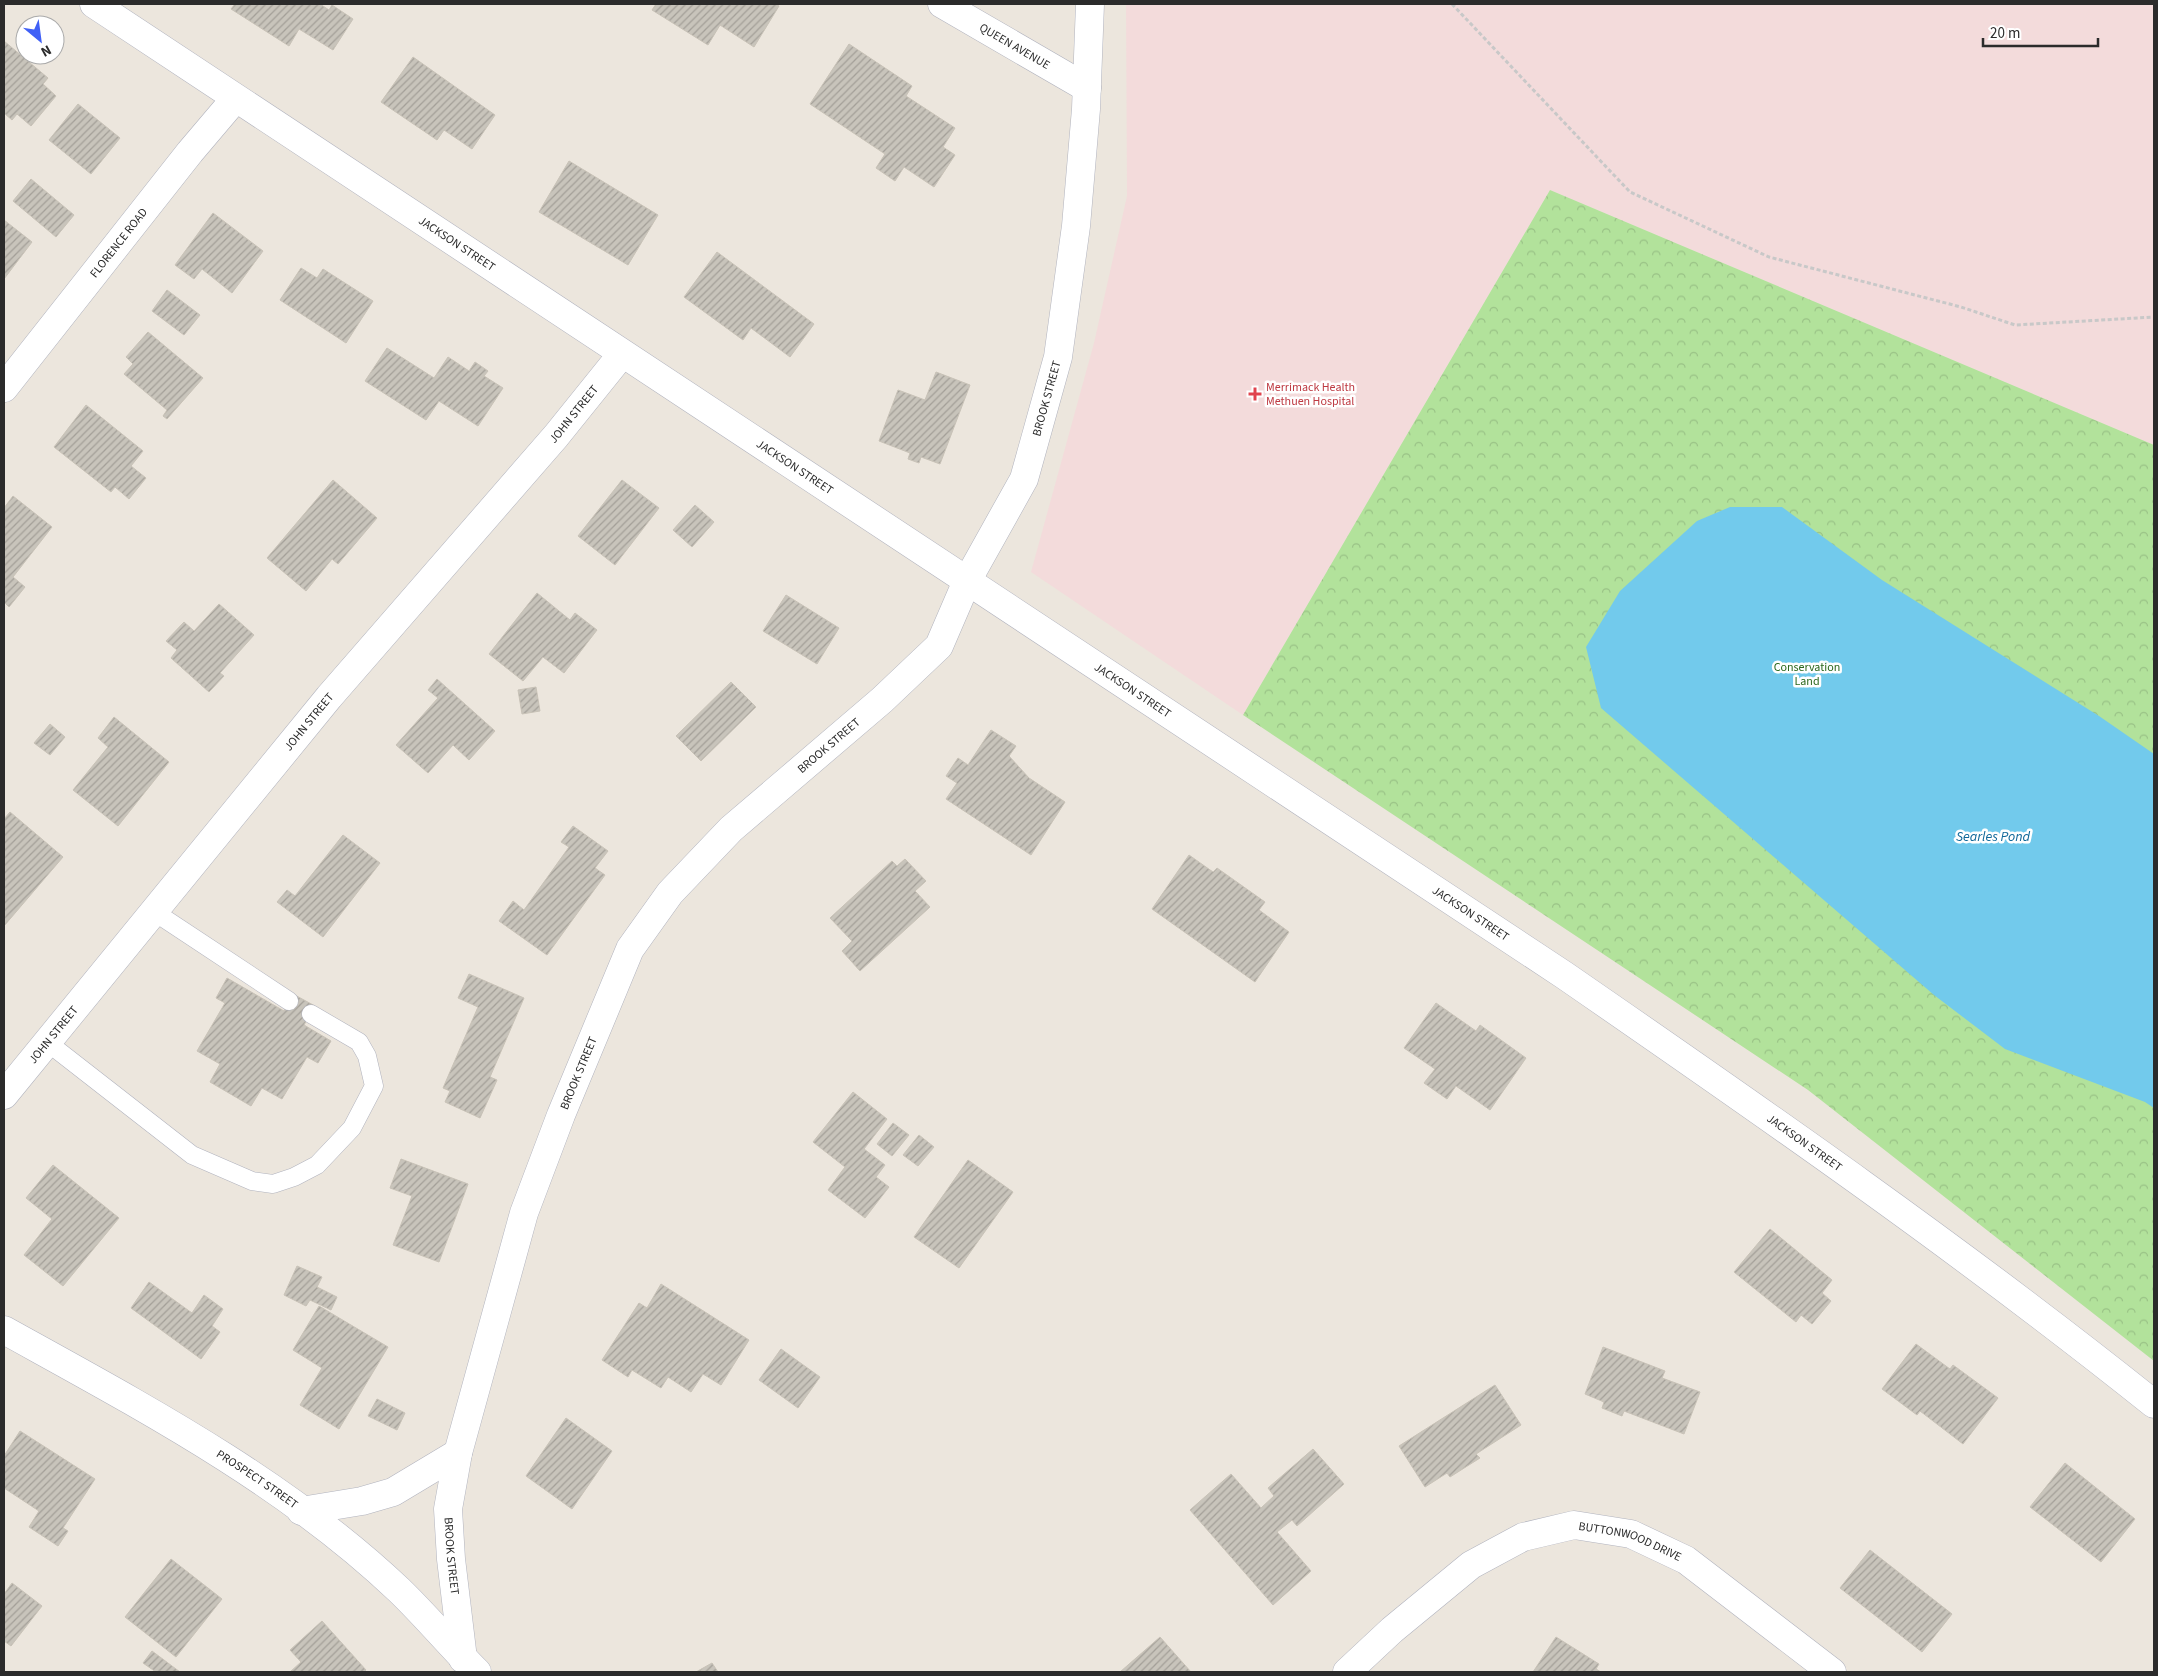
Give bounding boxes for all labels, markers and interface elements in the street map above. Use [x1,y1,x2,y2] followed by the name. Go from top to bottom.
[15,15,65,65] north arrow
[1983,15,2098,47] scale bar
[976,19,1053,74] street label: QUEEN AVENUE
[1990,23,2020,44] text: 20 m
[37,39,55,61] text: N
[86,205,152,281] street label: FLORENCE ROAD
[415,213,499,276] street label: JACKSON STREET
[1028,358,1066,438] street label: BROOK STREET
[1266,379,1355,410] place label: Merrimack Health Methuen Hospital
[545,381,603,447] street label: JOHN STREET
[1248,387,1262,401] marker: Merrimack Health Methuen Hospital
[753,436,837,499] street label: JACKSON STREET
[1091,659,1175,723] street label: JACKSON STREET
[1774,659,1840,690] park label: Conservation Land
[280,689,338,755] street label: JOHN STREET
[794,714,864,778] street label: BROOK STREET
[1956,827,2031,847] water label: Searles Pond
[1429,882,1513,946] street label: JACKSON STREET
[25,1002,83,1067] street label: JOHN STREET
[556,1034,602,1112] street label: BROOK STREET
[1763,1110,1846,1176] street label: JACKSON STREET
[213,1446,302,1513] street label: PROSPECT STREET
[440,1517,463,1596] street label: BROOK STREET
[1577,1518,1684,1566] street label: BUTTONWOOD DRIVE

